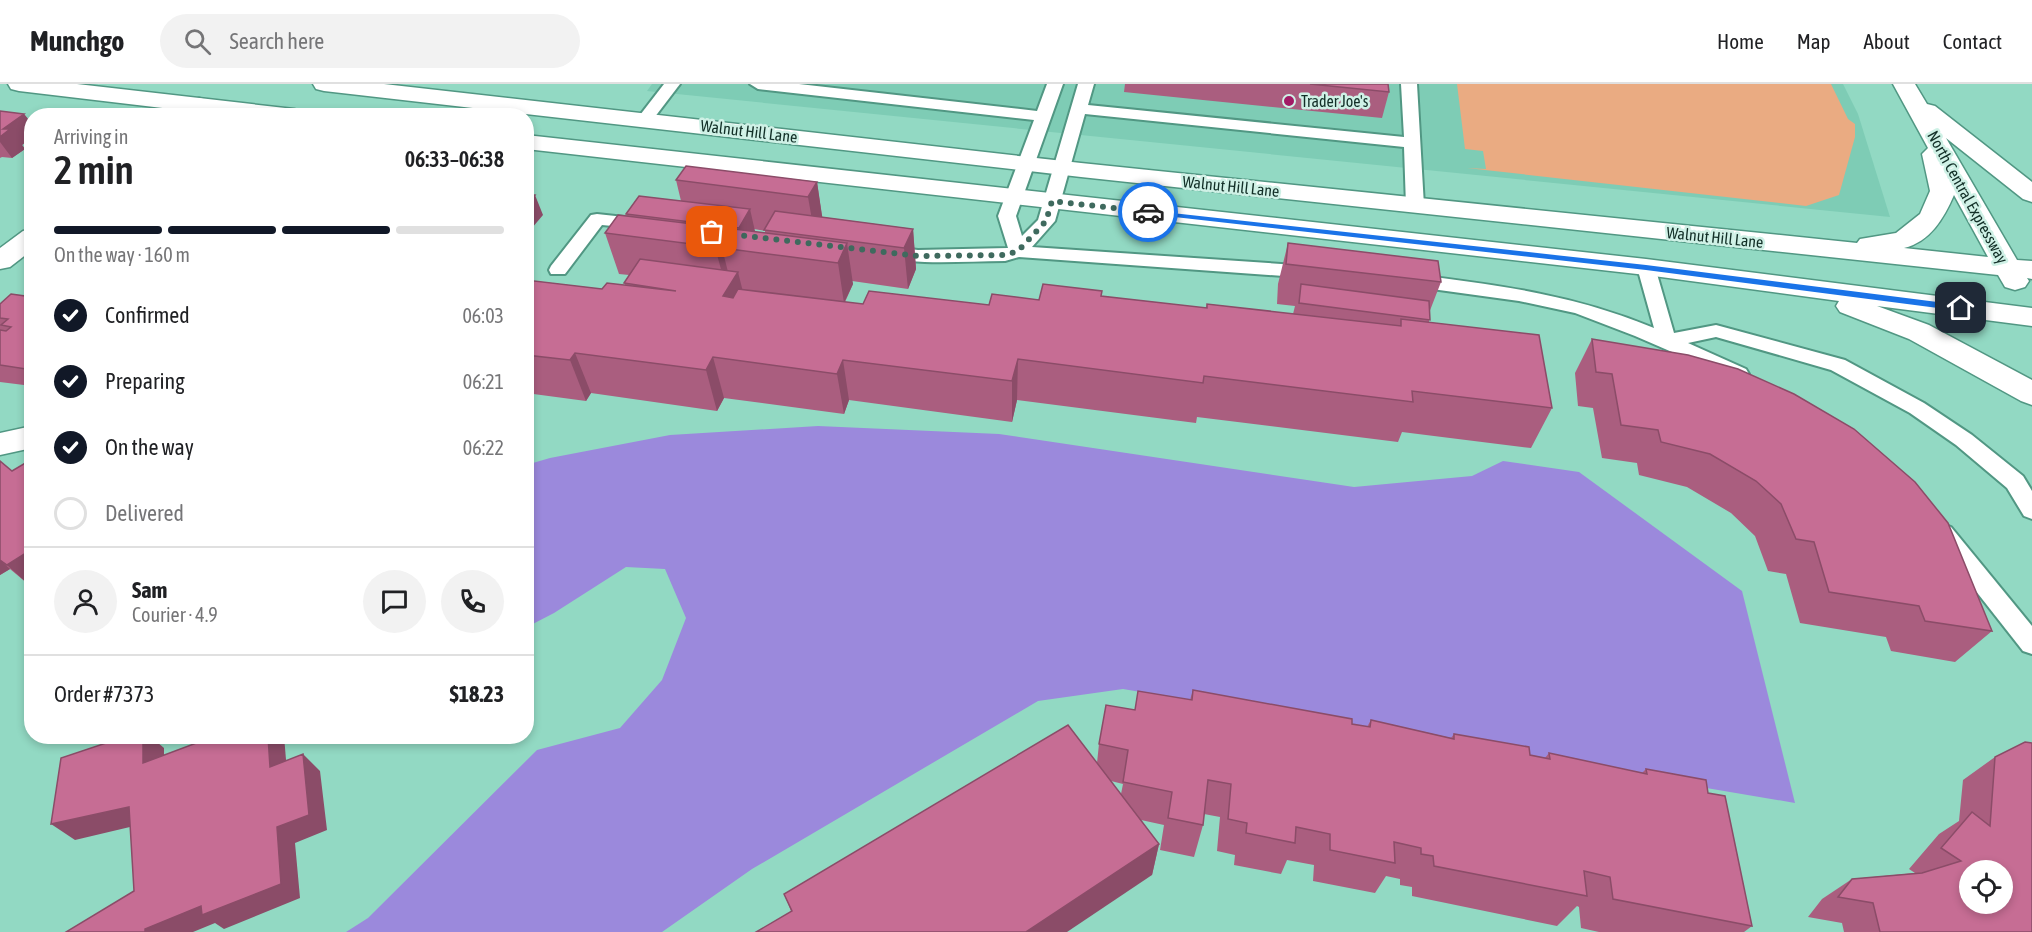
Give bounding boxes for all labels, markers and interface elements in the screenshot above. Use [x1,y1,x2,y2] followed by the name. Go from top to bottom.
[160,14,580,68] search box
[30,25,124,57] text: Munchgo
[181,25,214,58] icon: search
[229,28,324,54] text: Search here
[1717,29,1764,53] text: Home
[1797,29,1831,53] text: Map
[1864,29,1910,53] text: About
[1943,29,2002,53] text: Contact
[1301,92,1369,110] place label: Trader Joe's
[1282,94,1296,108] marker: Trader Joe's
[700,116,798,146] street label: Walnut Hill Lane
[54,125,128,148] text: Arriving in
[1923,128,2012,267] street label: North Central Expressway
[405,146,504,172] text: 06:33–06:38
[54,148,134,192] text: 2 min
[1182,172,1280,200] street label: Walnut Hill Lane
[1118,182,1178,242] courier
[1132,196,1165,229] icon: car
[686,206,737,257] pin
[695,215,728,248] icon: bag
[1666,223,1764,251] street label: Walnut Hill Lane
[54,243,190,266] text: On the way · 160 m
[1935,282,1986,333] pin
[1944,291,1977,324] icon: home
[54,299,87,332] icon: check
[105,302,190,328] text: Confirmed
[462,304,504,327] text: 06:03
[54,365,87,398] icon: check
[105,368,185,394] text: Preparing
[463,370,504,393] text: 06:21
[54,431,87,464] icon: check
[105,434,194,460] text: On the way
[463,436,504,459] text: 06:22
[105,500,184,526] text: Delivered
[54,570,117,633] button: person
[363,570,426,633] button: chat
[441,570,504,633] button: phone
[132,577,167,603] text: Sam
[132,603,218,626] text: Courier · 4.9
[54,681,154,707] text: Order #7373
[449,681,504,707] text: $18.23
[1959,860,2013,914] map controls
[1959,860,2013,914] button: locate

